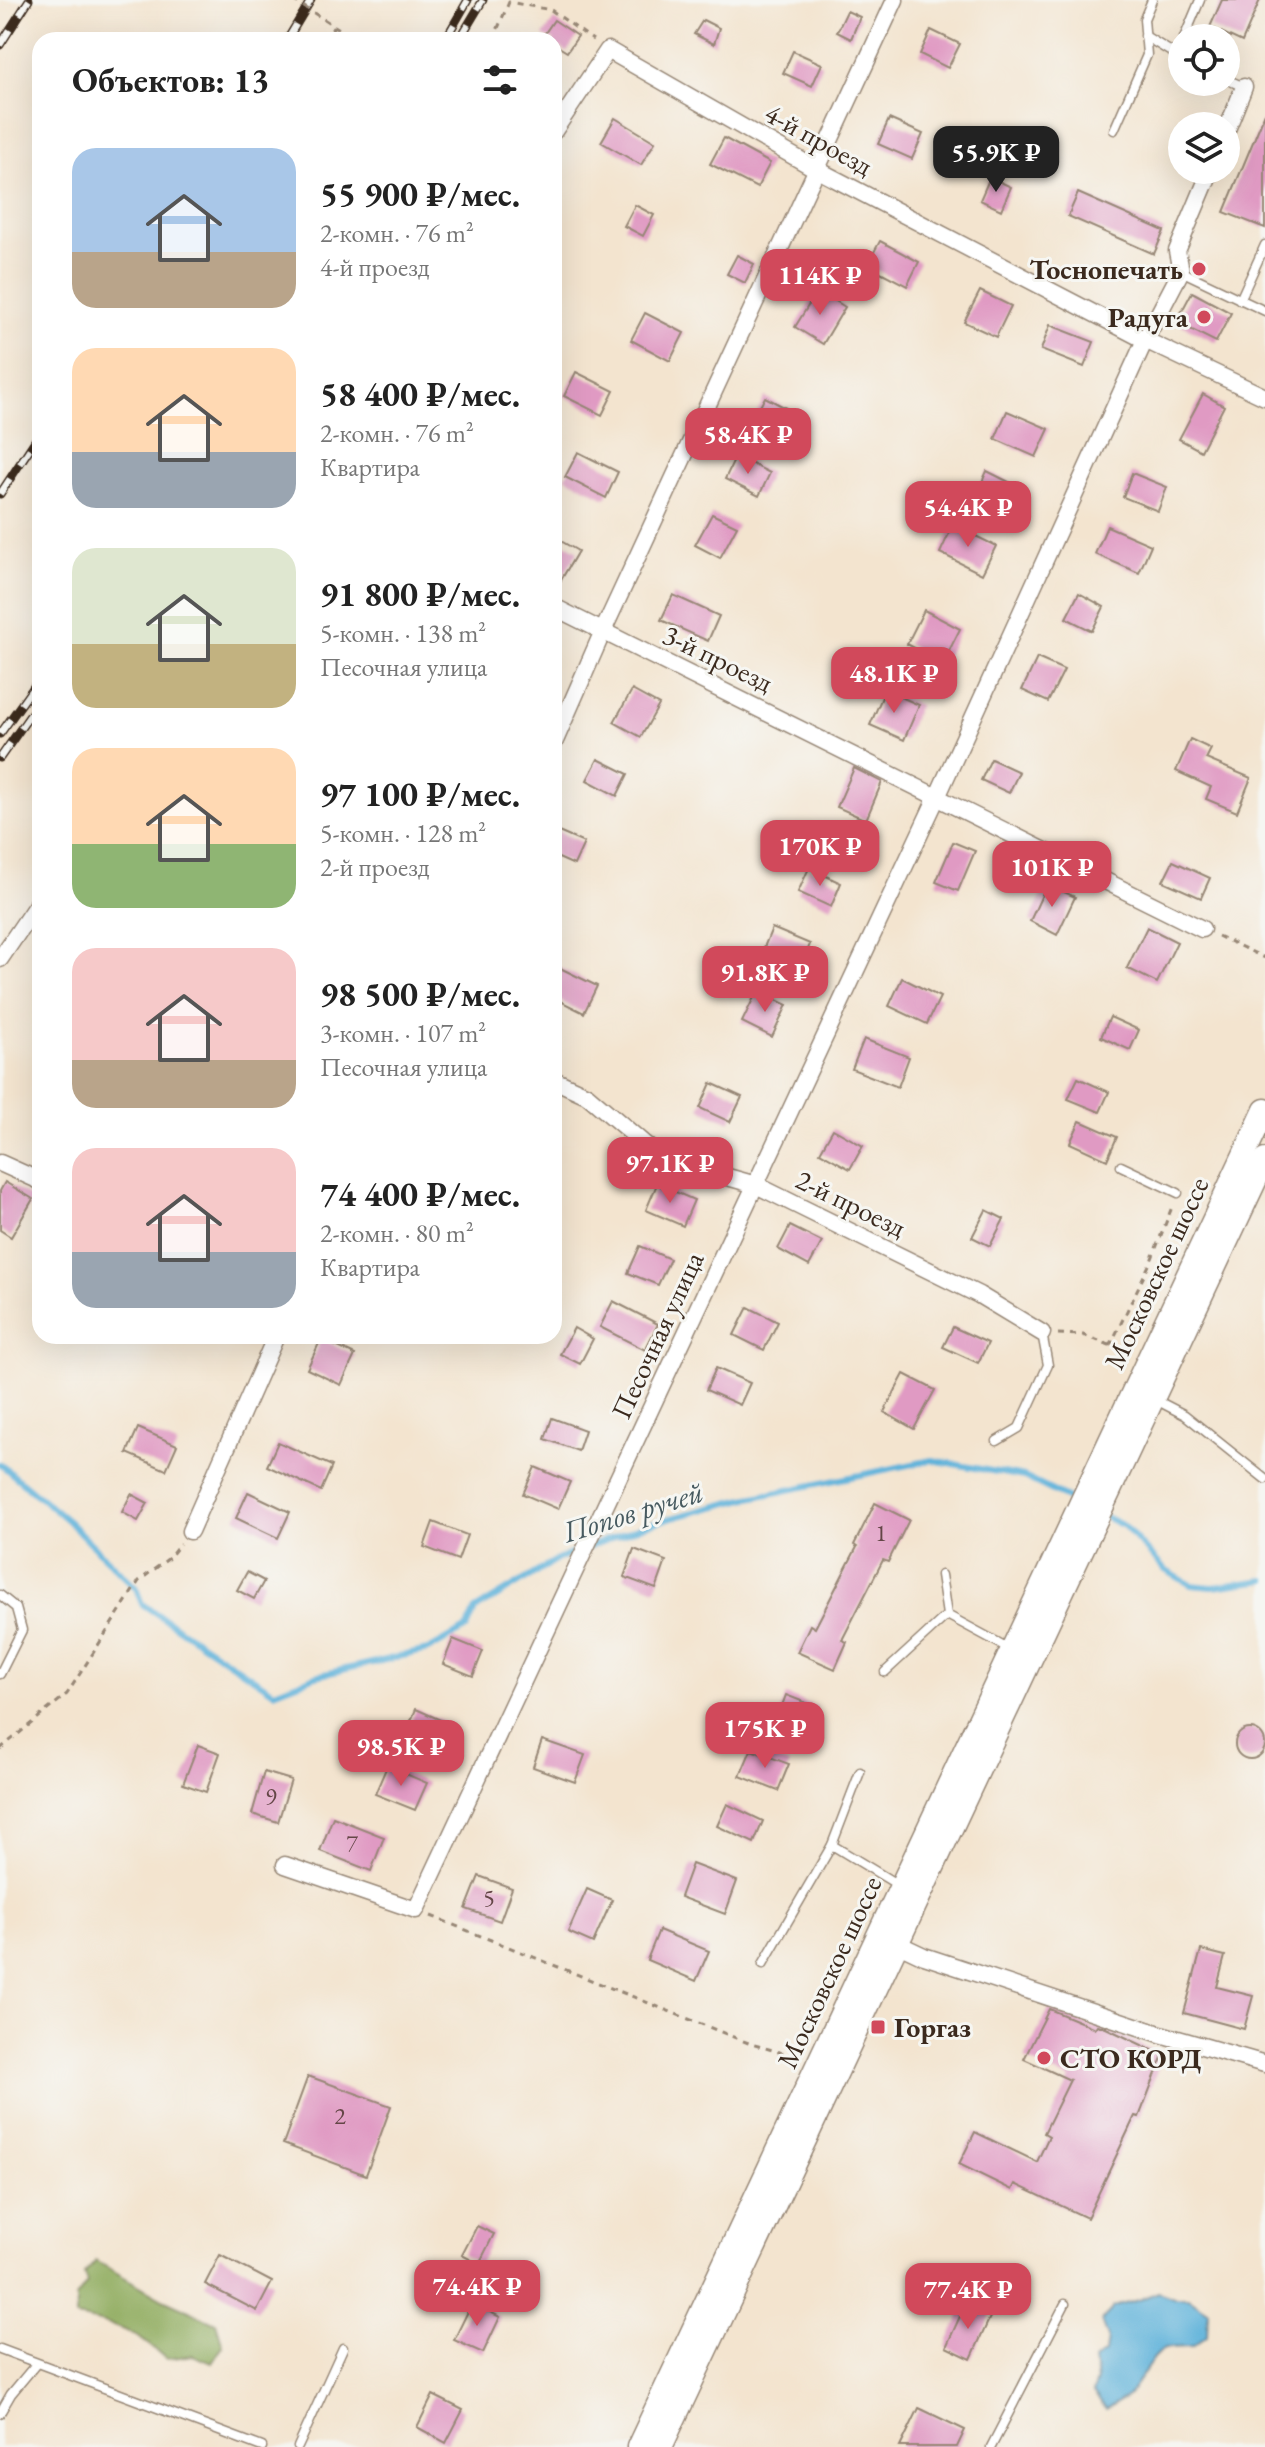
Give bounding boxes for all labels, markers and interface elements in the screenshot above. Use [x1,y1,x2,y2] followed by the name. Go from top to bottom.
[1168,24,1240,184] map controls
[1168,24,1240,96] button: locate
[72,58,269,102] text: Объектов: 13
[478,58,522,102] icon: filters
[759,95,880,183] street label: 4-й проезд
[1168,112,1240,184] button: layers
[922,126,1070,194] pin: 55.9K ₽
[951,135,1041,169] text: 55.9K ₽
[320,172,520,216] text: 55 900 ₽/мес.
[136,180,232,276] icon: home
[320,216,474,250] text: 2-комн. · 76 m²
[755,249,885,317] pin: 114K ₽
[320,250,430,284] text: 4-й проезд
[1029,251,1183,287] place label: Тоснопечать
[778,258,862,292] text: 114K ₽
[1190,260,1208,278] marker: Тоснопечать
[1108,299,1189,335] place label: Радуга
[1195,308,1213,326] marker: Радуга
[320,372,520,416] text: 58 400 ₽/мес.
[136,380,232,476] icon: home
[674,408,822,476] pin: 58.4K ₽
[320,416,474,450] text: 2-комн. · 76 m²
[703,417,793,451] text: 58.4K ₽
[320,450,420,484] text: Квартира
[894,481,1042,549] pin: 54.4K ₽
[923,490,1013,524] text: 54.4K ₽
[320,572,520,616] text: 91 800 ₽/мес.
[136,580,232,676] icon: home
[320,616,486,650] text: 5-комн. · 138 m²
[657,616,779,700] street label: 3-й проезд
[820,647,968,715] pin: 48.1K ₽
[320,650,487,684] text: Песочная улица
[849,656,939,690] text: 48.1K ₽
[320,772,520,816] text: 97 100 ₽/мес.
[136,780,232,876] icon: home
[320,816,486,850] text: 5-комн. · 128 m²
[755,820,885,888] pin: 170K ₽
[778,829,862,863] text: 170K ₽
[987,841,1117,909] pin: 101K ₽
[320,850,430,884] text: 2-й проезд
[1010,850,1094,884] text: 101K ₽
[691,946,839,1014] pin: 91.8K ₽
[720,955,810,989] text: 91.8K ₽
[320,972,520,1016] text: 98 500 ₽/мес.
[136,980,232,1076] icon: home
[320,1016,486,1050] text: 3-комн. · 107 m²
[320,1050,487,1084] text: Песочная улица
[596,1137,744,1205] pin: 97.1K ₽
[625,1146,715,1180] text: 97.1K ₽
[790,1161,912,1245] street label: 2-й проезд
[1096,1171,1216,1375] street label: Московское шоссе
[320,1172,520,1216] text: 74 400 ₽/мес.
[136,1180,232,1276] icon: home
[320,1216,474,1250] text: 2-комн. · 80 m²
[603,1245,712,1424] street label: Песочная улица
[320,1250,420,1284] text: Квартира
[557,1472,708,1552] water label: Попов ручей
[875,1517,887,1548] house number: 1
[700,1702,830,1770] pin: 175K ₽
[723,1711,807,1745] text: 175K ₽
[327,1720,475,1788] pin: 98.5K ₽
[356,1729,446,1763] text: 98.5K ₽
[265,1781,277,1812] house number: 9
[346,1828,358,1859] house number: 7
[769,1870,889,2074] street label: Московское шоссе
[483,1882,495,1913] house number: 5
[894,2009,971,2045] place label: Горгаз
[869,2018,887,2036] marker: Горгаз
[1060,2040,1201,2076] place label: СТО КОРД
[1035,2049,1053,2067] marker: СТО КОРД
[334,2100,346,2131] house number: 2
[403,2260,551,2328] pin: 74.4K ₽
[894,2263,1042,2331] pin: 77.4K ₽
[432,2269,522,2303] text: 74.4K ₽
[923,2272,1013,2306] text: 77.4K ₽

